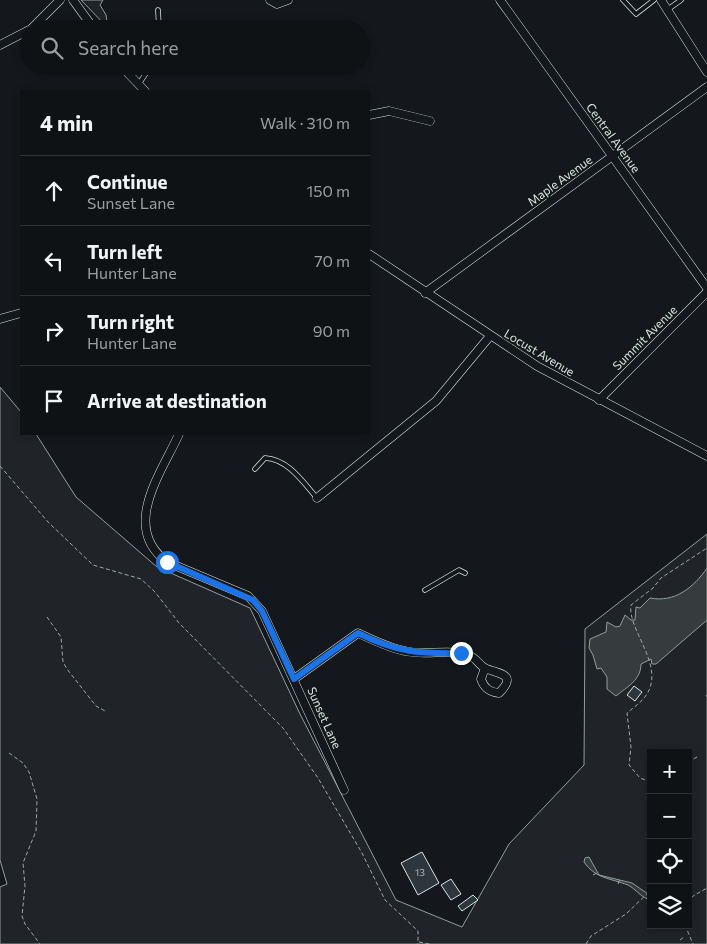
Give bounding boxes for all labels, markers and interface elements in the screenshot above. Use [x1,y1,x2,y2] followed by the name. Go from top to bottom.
[20,20,370,75] search box
[38,34,66,62] icon: search
[78,36,178,59] text: Search here
[584,100,644,175] street label: Central Avenue
[40,110,93,135] text: 4 min
[260,113,350,132] text: Walk · 310 m
[524,152,594,208] street label: Maple Avenue
[87,170,167,193] text: Continue
[40,177,68,205] icon: ahead
[307,181,350,200] text: 150 m
[87,193,175,212] text: Sunset Lane
[87,240,162,263] text: Turn left
[40,247,68,275] icon: left
[314,251,350,270] text: 70 m
[87,263,177,282] text: Hunter Lane
[609,302,679,372] street label: Summit Avenue
[87,310,174,333] text: Turn right
[40,317,68,345] icon: right
[313,321,350,340] text: 90 m
[502,326,577,379] street label: Locust Avenue
[87,333,177,352] text: Hunter Lane
[40,387,68,415] icon: arrive
[87,389,267,412] text: Arrive at destination
[156,551,179,574] route start
[450,642,473,665] route end
[305,685,345,751] street label: Sunset Lane
[647,749,692,929] map controls
[647,749,692,794] button: +
[647,794,692,839] button: −
[647,839,692,884] button: locate
[415,866,425,878] house number: 13
[647,884,692,929] button: layers

